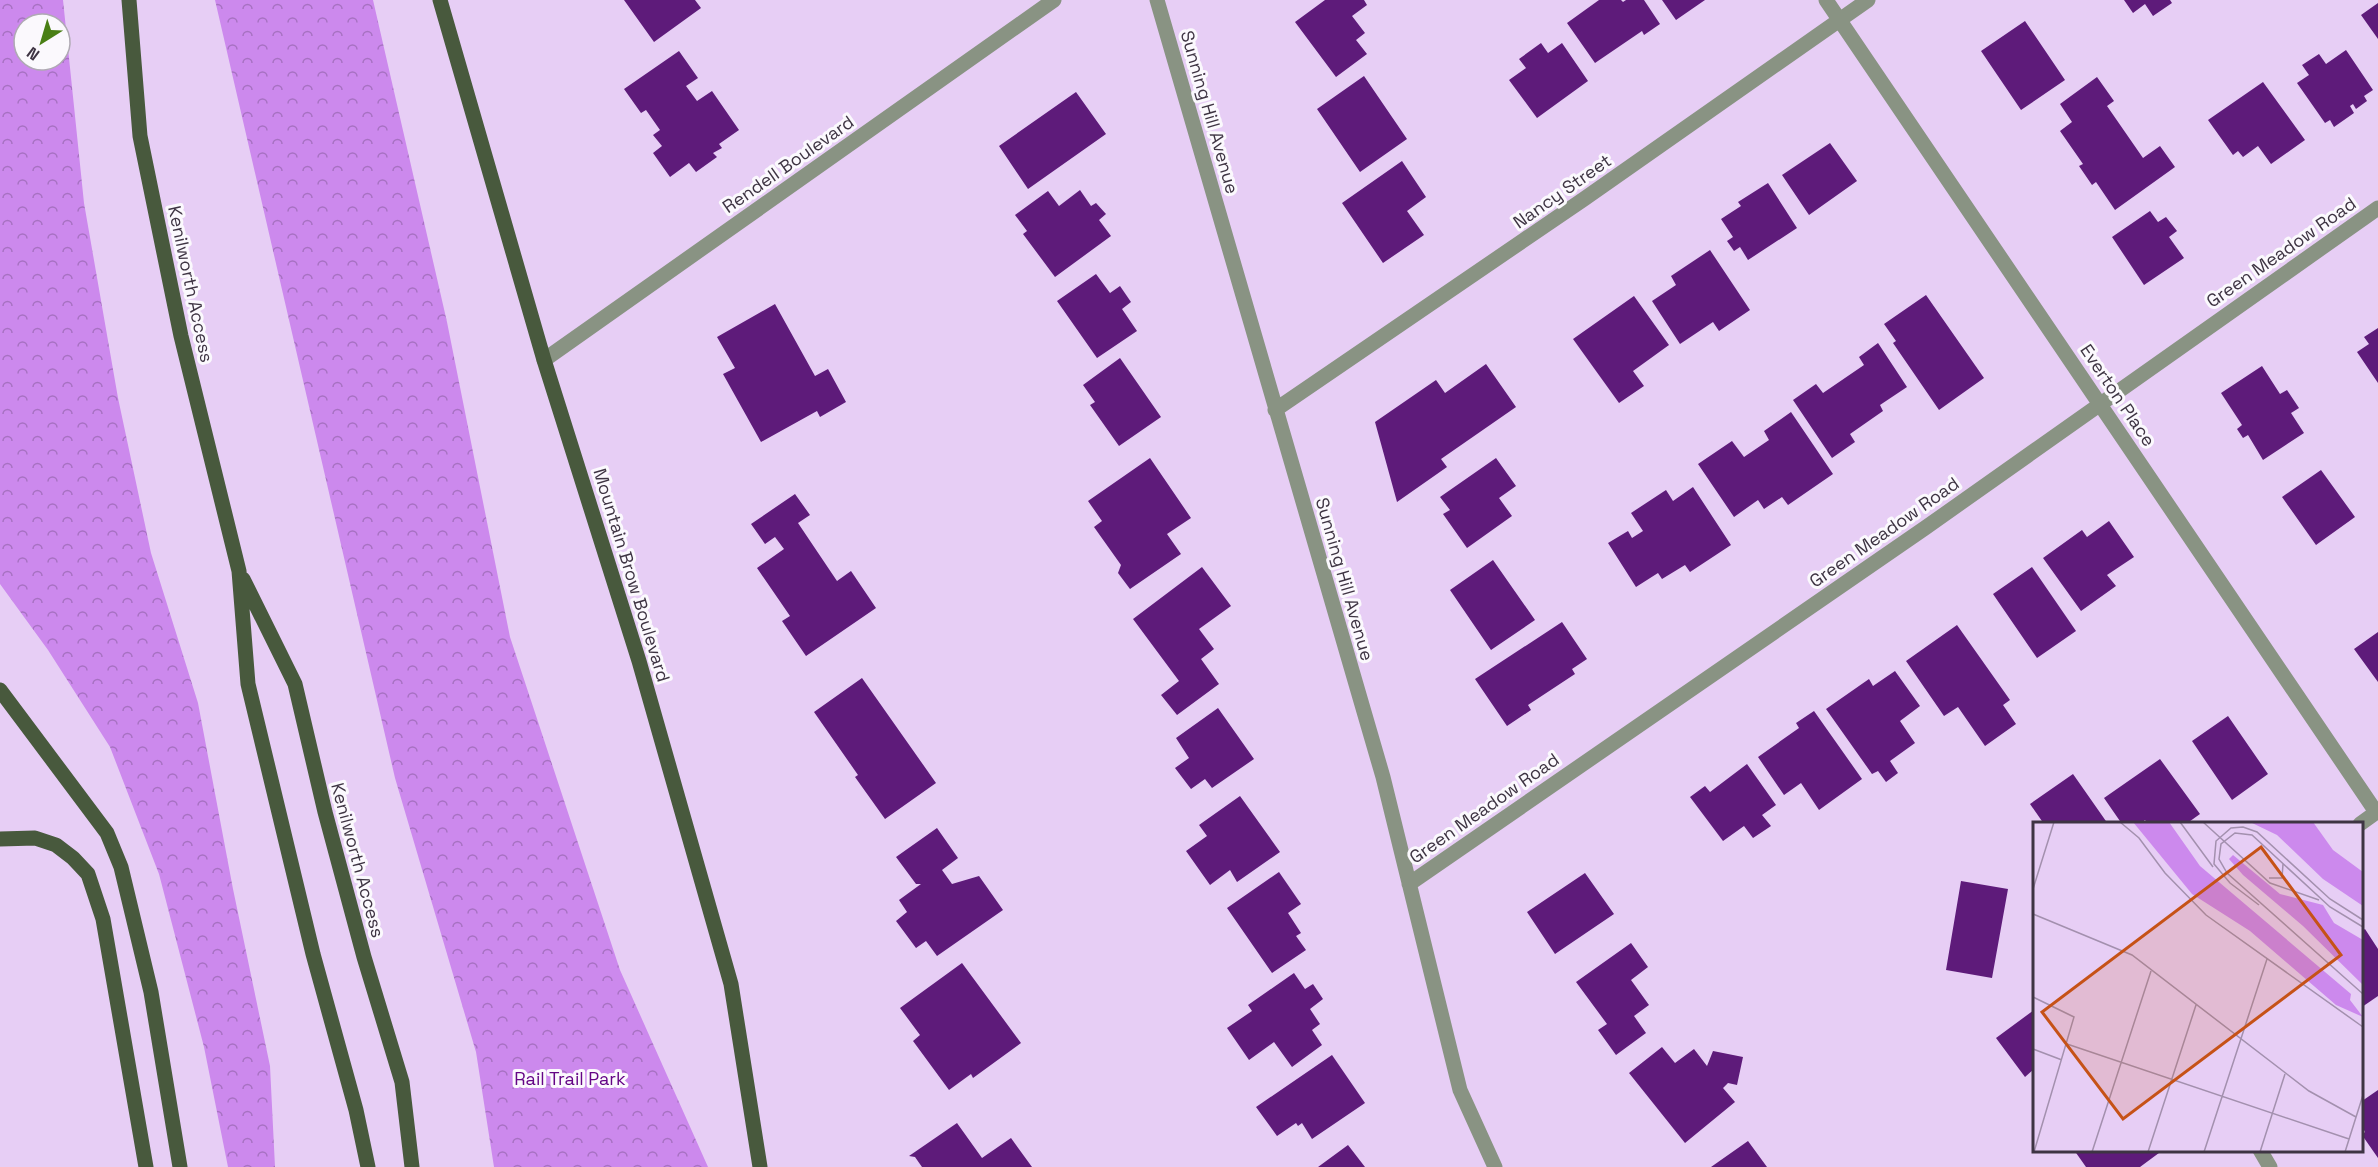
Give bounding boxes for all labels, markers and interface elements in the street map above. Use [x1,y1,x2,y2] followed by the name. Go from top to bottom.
[12,12,72,72] north arrow
[1176,28,1244,196] street label: Sunning Hill Avenue
[23,42,44,65] text: N
[718,110,858,218] street label: Rendell Boulevard
[1508,149,1616,233] street label: Nancy Street
[2202,192,2360,312] street label: Green Meadow Road
[163,204,219,364] street label: Kenilworth Access
[2075,339,2161,451] street label: Everton Place
[589,465,675,685] street label: Mountain Brow Boulevard
[1805,472,1963,592] street label: Green Meadow Road
[1311,495,1379,663] street label: Sunning Hill Avenue
[1405,748,1563,868] street label: Green Meadow Road
[326,780,390,940] street label: Kenilworth Access
[2033,822,2363,1152] inset map
[514,1067,626,1090] park label: Rail Trail Park

